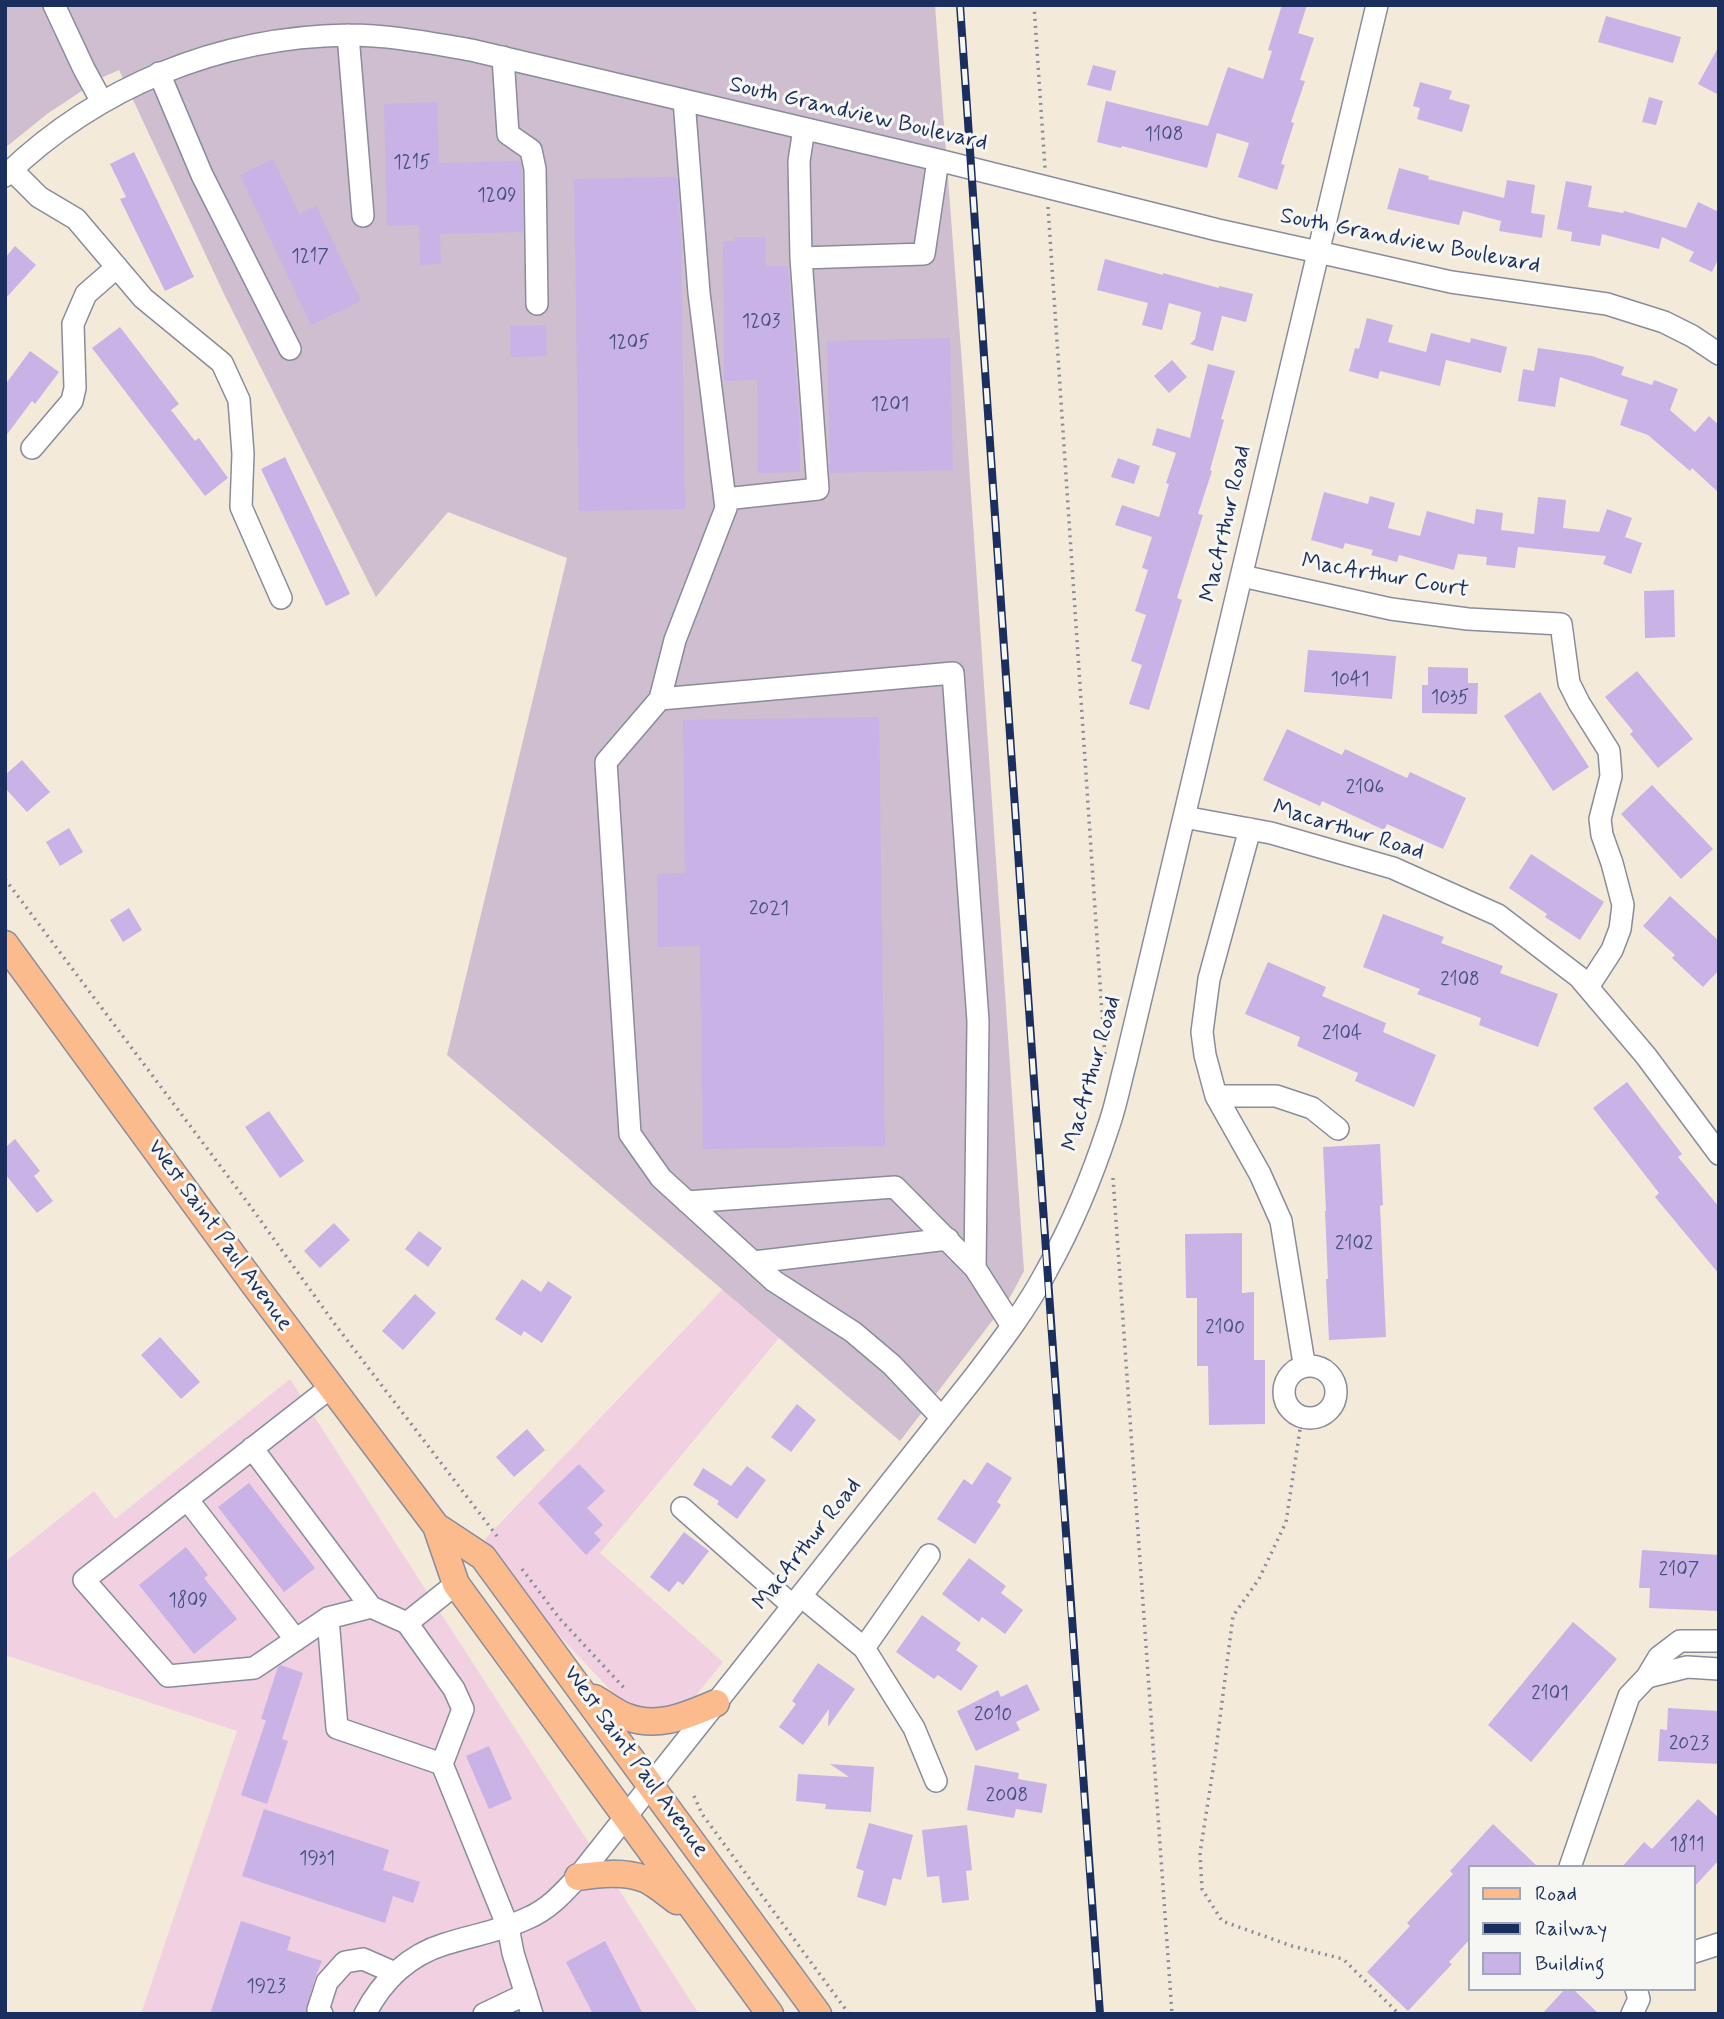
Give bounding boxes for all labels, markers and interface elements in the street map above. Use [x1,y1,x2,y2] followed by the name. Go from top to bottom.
[726,72,990,158] street label: South Grandview Boulevard
[1145,125,1183,147] house number: 1108
[393,153,431,175] house number: 1215
[477,186,517,208] house number: 1209
[1278,203,1542,281] street label: South Grandview Boulevard
[291,247,329,269] house number: 1217
[742,312,780,334] house number: 1203
[608,333,650,355] house number: 1205
[871,395,909,417] house number: 1201
[1196,443,1258,605] street label: MacArthur Road
[1299,549,1471,605] street label: MacArthur Court
[1330,670,1370,692] house number: 1041
[1431,688,1469,710] house number: 1035
[1346,778,1384,800] house number: 2106
[1269,795,1427,867] street label: Macarthur Road
[749,899,789,921] house number: 2021
[1440,970,1480,992] house number: 2108
[1058,993,1128,1155] street label: MacArthur Road
[1322,1024,1362,1046] house number: 2104
[140,1135,298,1337] street label: West Saint Paul Avenue
[1335,1234,1373,1256] house number: 2102
[1205,1318,1245,1340] house number: 2100
[748,1473,868,1617] street label: MacArthur Road
[1659,1560,1699,1582] house number: 2107
[168,1591,208,1613] house number: 1809
[556,1661,714,1863] street label: West Saint Paul Avenue
[1531,1684,1569,1706] house number: 2101
[974,1705,1012,1727] house number: 2010
[1669,1734,1709,1756] house number: 2023
[986,1786,1028,1808] house number: 2008
[1670,1835,1704,1857] house number: 1811
[299,1849,335,1871] house number: 1931
[1468,1865,1696,1991] legend
[1535,1880,1577,1908] text: Road
[1535,1915,1607,1943] text: Railway
[1535,1950,1605,1978] text: Building
[246,1977,286,1999] house number: 1923

